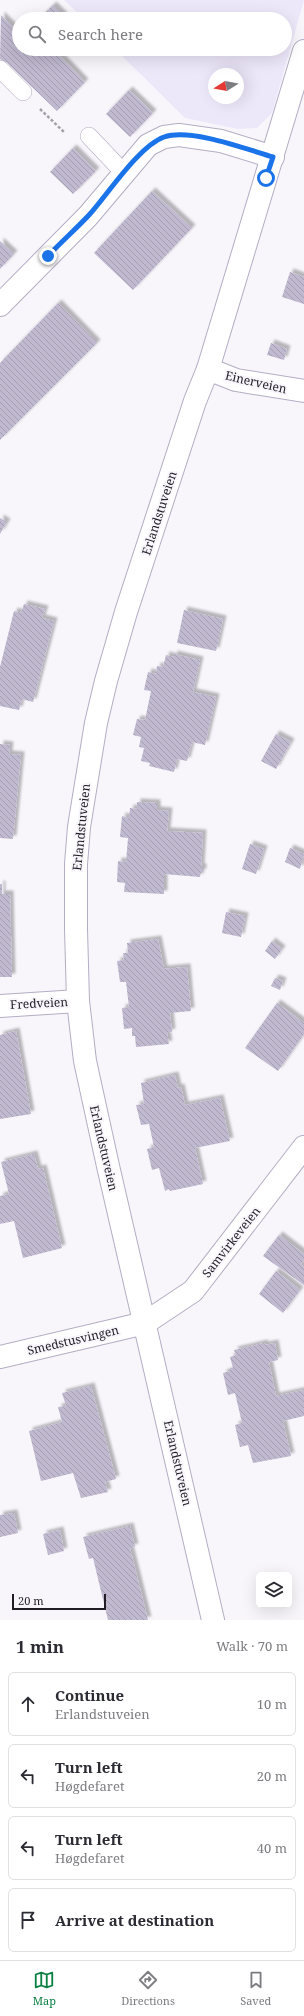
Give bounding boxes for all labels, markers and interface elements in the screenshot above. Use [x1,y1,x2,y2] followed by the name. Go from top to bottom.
[12,12,292,56] search box
[26,23,48,45] icon: search
[58,24,143,44] text: Search here
[208,68,244,104] north arrow
[257,169,275,187] route start
[39,247,57,265] route end
[224,367,289,397] street label: Einerveien
[137,469,181,557] street label: Erlandstuveien
[68,782,94,871] street label: Erlandstuveien
[10,993,69,1013] street label: Fredveien
[86,1104,122,1193] street label: Erlandstuveien
[198,1203,264,1281] street label: Samvirkeveien
[26,1321,121,1359] street label: Smedstusvingen
[160,1419,196,1508] street label: Erlandstuveien
[256,1572,292,1608] map controls
[256,1572,292,1608] button: layers
[12,1592,106,1611] scale bar
[18,1593,44,1608] text: 20 m
[16,1635,64,1658] text: 1 min
[216,1637,288,1655] text: Walk · 70 m
[55,1685,124,1705] text: Continue
[17,1693,39,1715] icon: ahead
[257,1695,287,1713] text: 10 m
[55,1705,150,1723] text: Erlandstuveien
[55,1757,123,1777] text: Turn left
[17,1765,39,1787] icon: left
[257,1767,287,1785] text: 20 m
[55,1777,125,1795] text: Høgdefaret
[55,1829,123,1849] text: Turn left
[17,1837,39,1859] icon: left
[257,1839,287,1857] text: 40 m
[55,1849,125,1867] text: Høgdefaret
[17,1909,39,1931] icon: arrive
[55,1910,214,1930] text: Arrive at destination
[33,1969,56,2008] tab: Map
[121,1969,175,2008] tab: Directions
[240,1969,271,2008] tab: Saved

